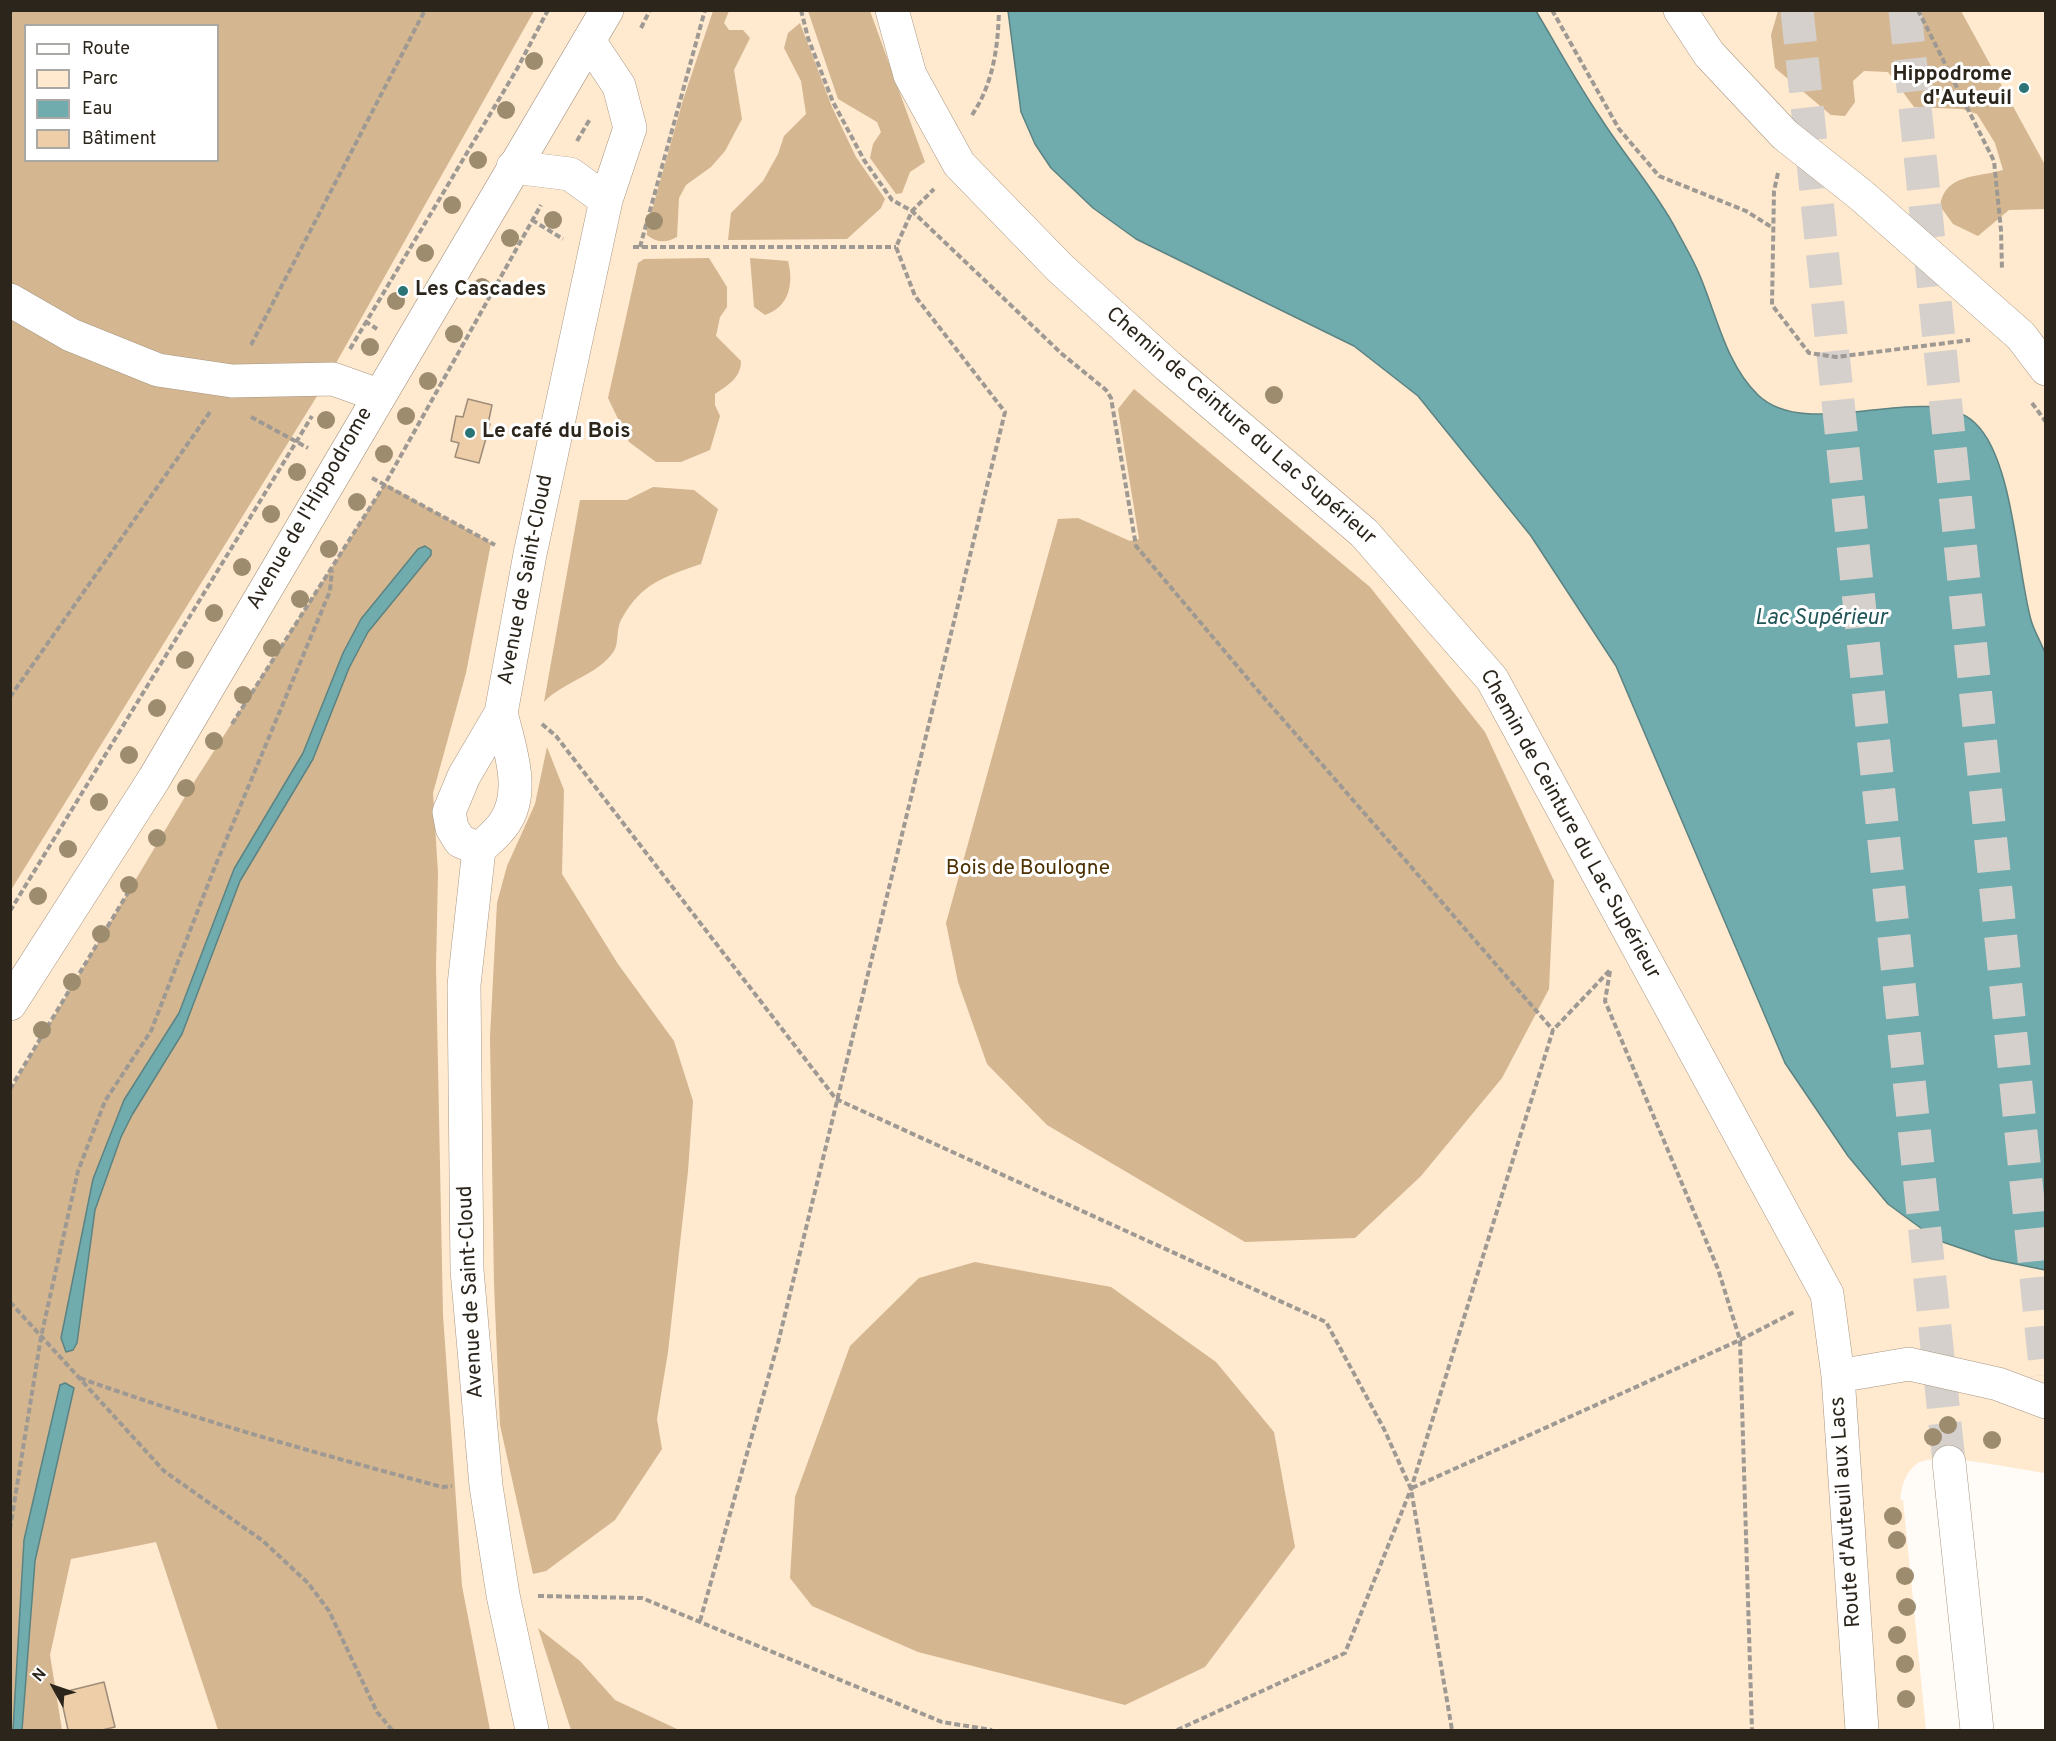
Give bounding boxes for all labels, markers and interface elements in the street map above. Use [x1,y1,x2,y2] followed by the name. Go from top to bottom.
[24,24,219,162] legend
[82,38,130,61] text: Route
[1892,63,2012,113] place label: Hippodrome d'Auteuil
[82,68,118,91] text: Parc
[2017,81,2031,95] marker: Hippodrome d'Auteuil
[82,98,112,121] text: Eau
[82,128,156,151] text: Bâtiment
[415,278,546,304] place label: Les Cascades
[396,284,410,298] marker: Les Cascades
[1100,303,1380,551] street label: Chemin de Ceinture du Lac Supérieur
[243,403,379,615] street label: Avenue de l'Hippodrome
[482,420,631,446] place label: Le café du Bois
[463,426,477,440] marker: Le café du Bois
[494,473,560,687] street label: Avenue de Saint-Cloud
[1755,607,1887,633] water label: Lac Supérieur
[1473,666,1665,984] street label: Chemin de Ceinture du Lac Supérieur
[946,857,1110,883] park label: Bois de Boulogne
[454,1185,490,1399] street label: Avenue de Saint-Cloud
[1826,1395,1868,1629] street label: Route d'Auteuil aux Lacs
[24,1657,84,1717] north arrow
[29,1665,52,1686] text: N

